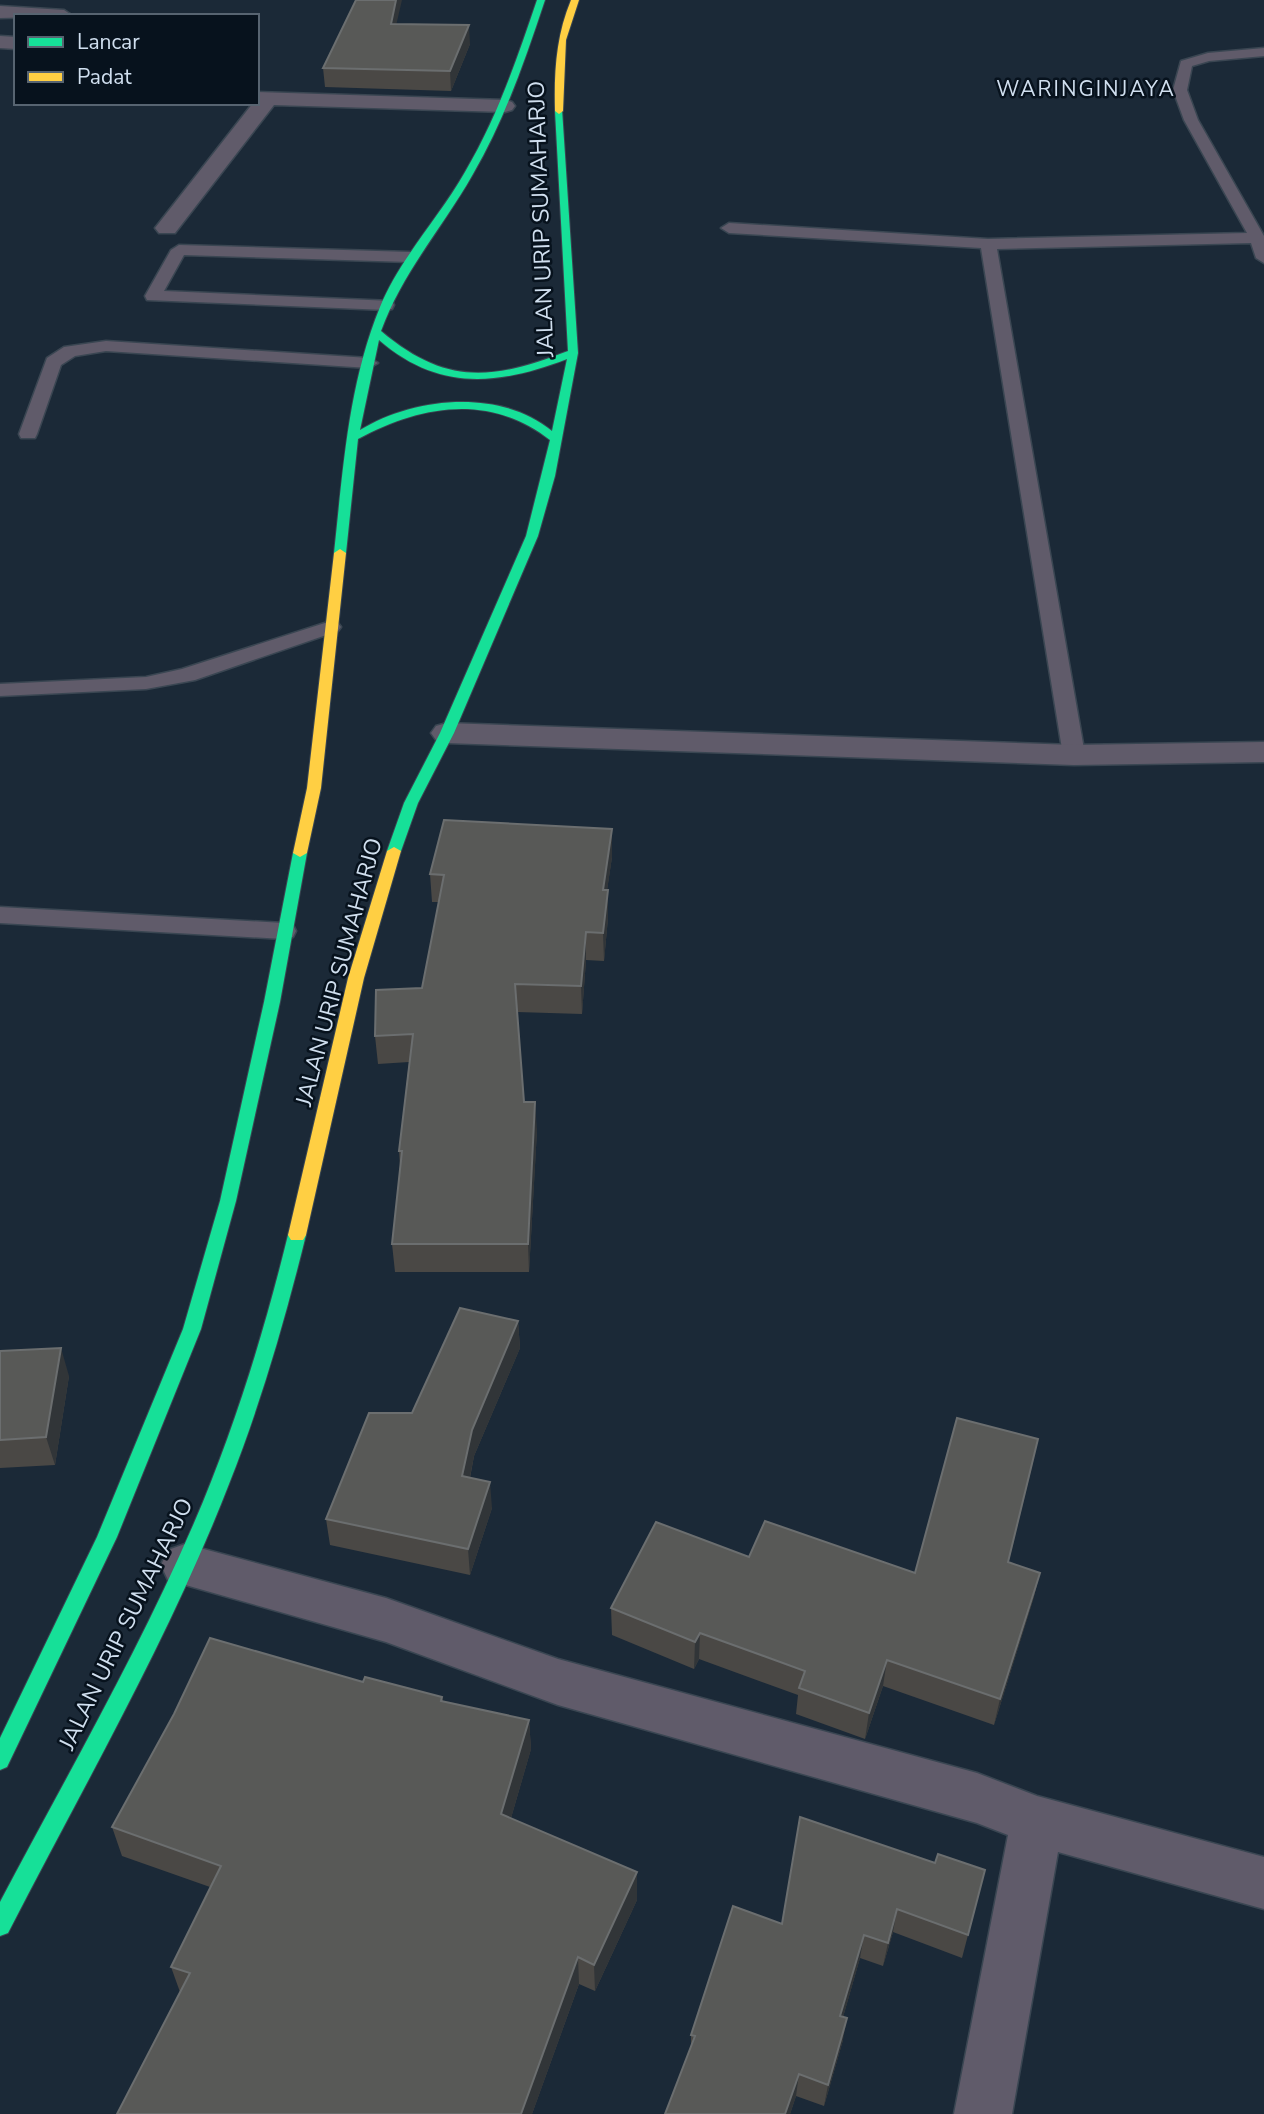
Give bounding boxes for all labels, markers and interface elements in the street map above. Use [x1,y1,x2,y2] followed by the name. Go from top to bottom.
[14,14,259,105] legend
[77,28,140,56] text: Lancar
[77,63,132,91] text: Padat
[996,75,1176,103] district label: WARINGINJAYA
[521,80,561,359] street label: JALAN URIP SUMAHARJO
[288,834,390,1111] street label: JALAN URIP SUMAHARJO
[51,1493,201,1756] street label: JALAN URIP SUMAHARJO

